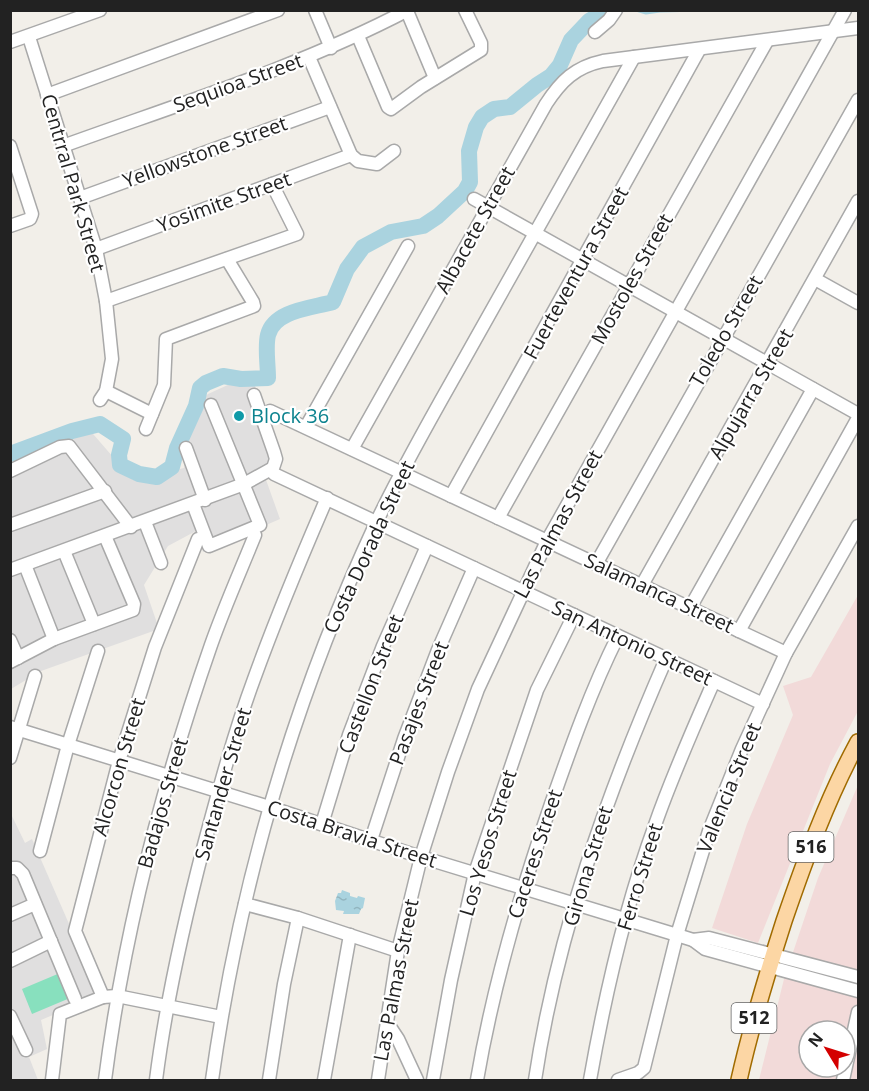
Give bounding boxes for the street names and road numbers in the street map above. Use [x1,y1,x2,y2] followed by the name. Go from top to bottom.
[169,47,306,118] street label: Sequioa Street
[35,91,112,275] street label: Centrral Park Street
[119,109,291,194] street label: Yellowstone Street
[429,161,521,298] street label: Albacete Street
[153,165,295,238] street label: Yosimite Street
[517,182,634,364] street label: Fuerteventura Street
[584,209,679,349] street label: Mostoles Street
[683,270,768,391] street label: Toledo Street
[702,323,799,464] street label: Alpujarra Street
[507,445,608,603] street label: Las Palmas Street
[317,456,420,638] street label: Costa Dorada Street
[580,546,738,639] street label: Salamanca Street
[548,594,717,692] street label: San Antonio Street
[332,610,409,757] street label: Castellon Street
[383,637,455,769] street label: Pasajes Street
[86,695,151,839] street label: Alcorcon Street
[188,704,257,863] street label: Santander Street
[690,719,767,857] street label: Valencia Street
[131,734,194,871] street label: Badajos Street
[452,766,523,919] street label: Los Yesos Street
[501,786,568,922] street label: Caceres Street
[264,793,441,874] street label: Costa Bravia Street
[556,803,619,929] street label: Girona Street
[610,820,669,934] street label: Ferro Street
[788,832,834,862] road number: 516
[367,896,424,1063] street label: Las Palmas Street
[732,1003,777,1033] road number: 512

